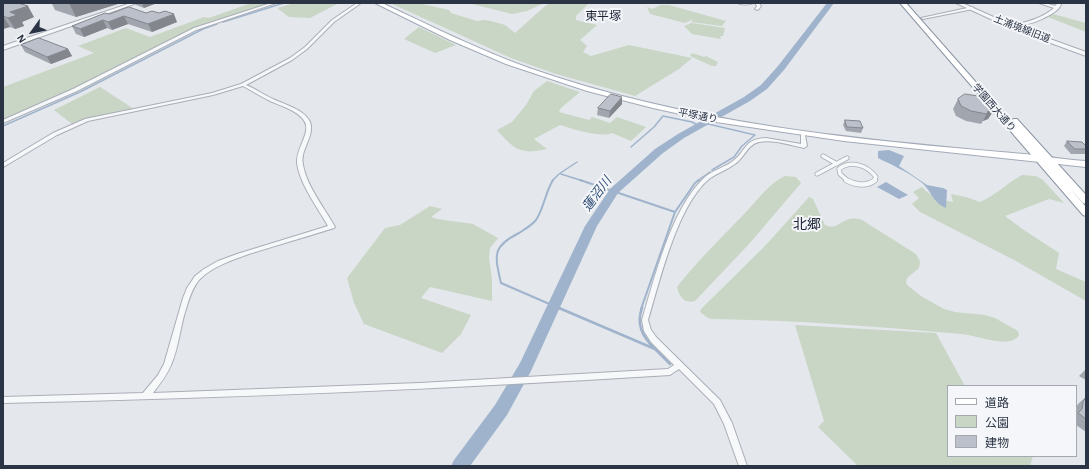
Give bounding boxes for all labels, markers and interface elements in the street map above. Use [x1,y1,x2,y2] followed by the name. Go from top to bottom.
[585,9,621,23] district label: 東平塚
[12,12,52,52] north arrow
[992,13,1052,45] street label: 土浦境線旧道
[15,33,28,45] text: N
[970,81,1018,135] street label: 学園西大通り
[677,106,719,126] street label: 平塚通り
[579,174,615,214] water label: 蓮沼川
[793,217,821,233] district label: 北郷
[947,385,1077,457] legend
[985,397,1009,409] text: 道路
[985,417,1009,429] text: 公園
[985,437,1009,449] text: 建物

